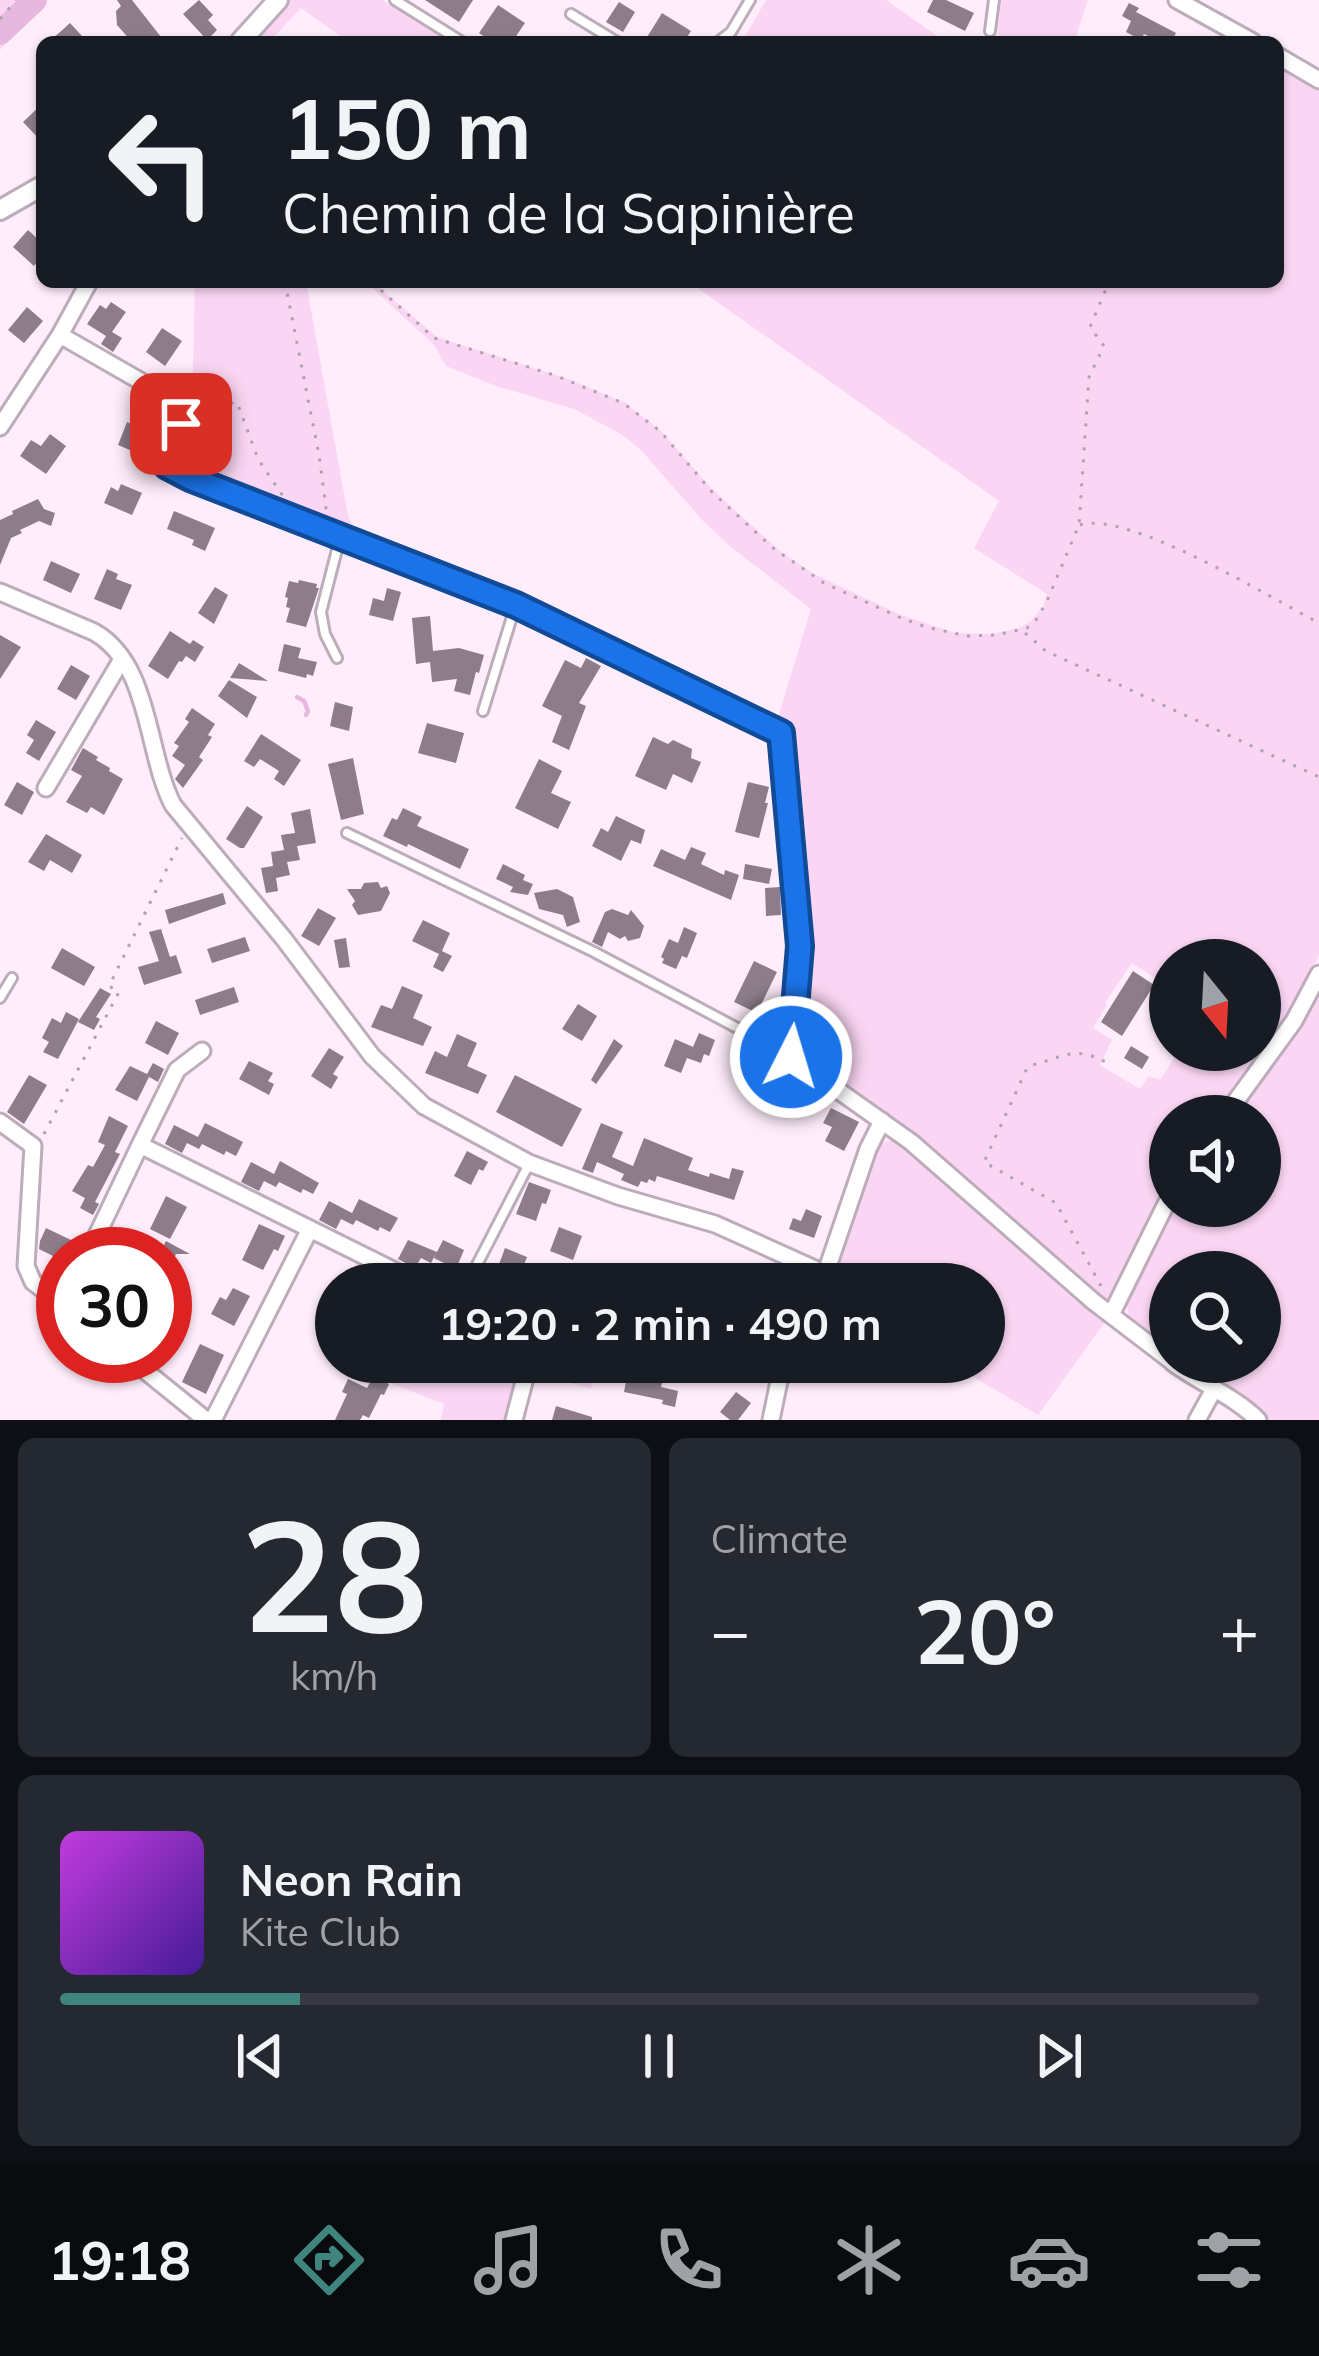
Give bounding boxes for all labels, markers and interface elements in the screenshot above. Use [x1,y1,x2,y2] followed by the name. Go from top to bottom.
[282,75,532,180] text: 150 m
[84,84,240,240] icon: left
[282,179,855,247] text: Chemin de la Sapinière
[130,373,232,475] pin
[148,391,214,457] icon: arrive
[1149,939,1281,1071] north arrow
[1149,939,1281,1383] map controls
[728,994,854,1120] position arrow
[1149,1095,1281,1227] button: sound
[36,1227,192,1383] speed limit sign: 30
[1149,1251,1281,1383] button: search
[438,1295,882,1351] text: 19:20 · 2 min · 490 m
[241,1475,428,1671] text: 28
[711,1514,848,1563] text: Climate
[914,1574,1056,1687] text: 20°
[711,1589,750,1672] text: −
[1219,1589,1259,1672] text: +
[290,1651,378,1700] text: km/h
[240,1851,463,1907] text: Neon Rain
[240,1907,401,1956] text: Kite Club
[227,2023,293,2089] icon: previous
[626,2023,692,2089] icon: pause
[1026,2023,1092,2089] icon: next
[287,2218,371,2302] icon: directions
[467,2218,551,2302] icon: music
[647,2218,731,2302] icon: phone
[827,2218,911,2302] icon: climate
[1007,2218,1091,2302] icon: car
[1187,2218,1271,2302] icon: filters
[48,2226,191,2294] text: 19:18

